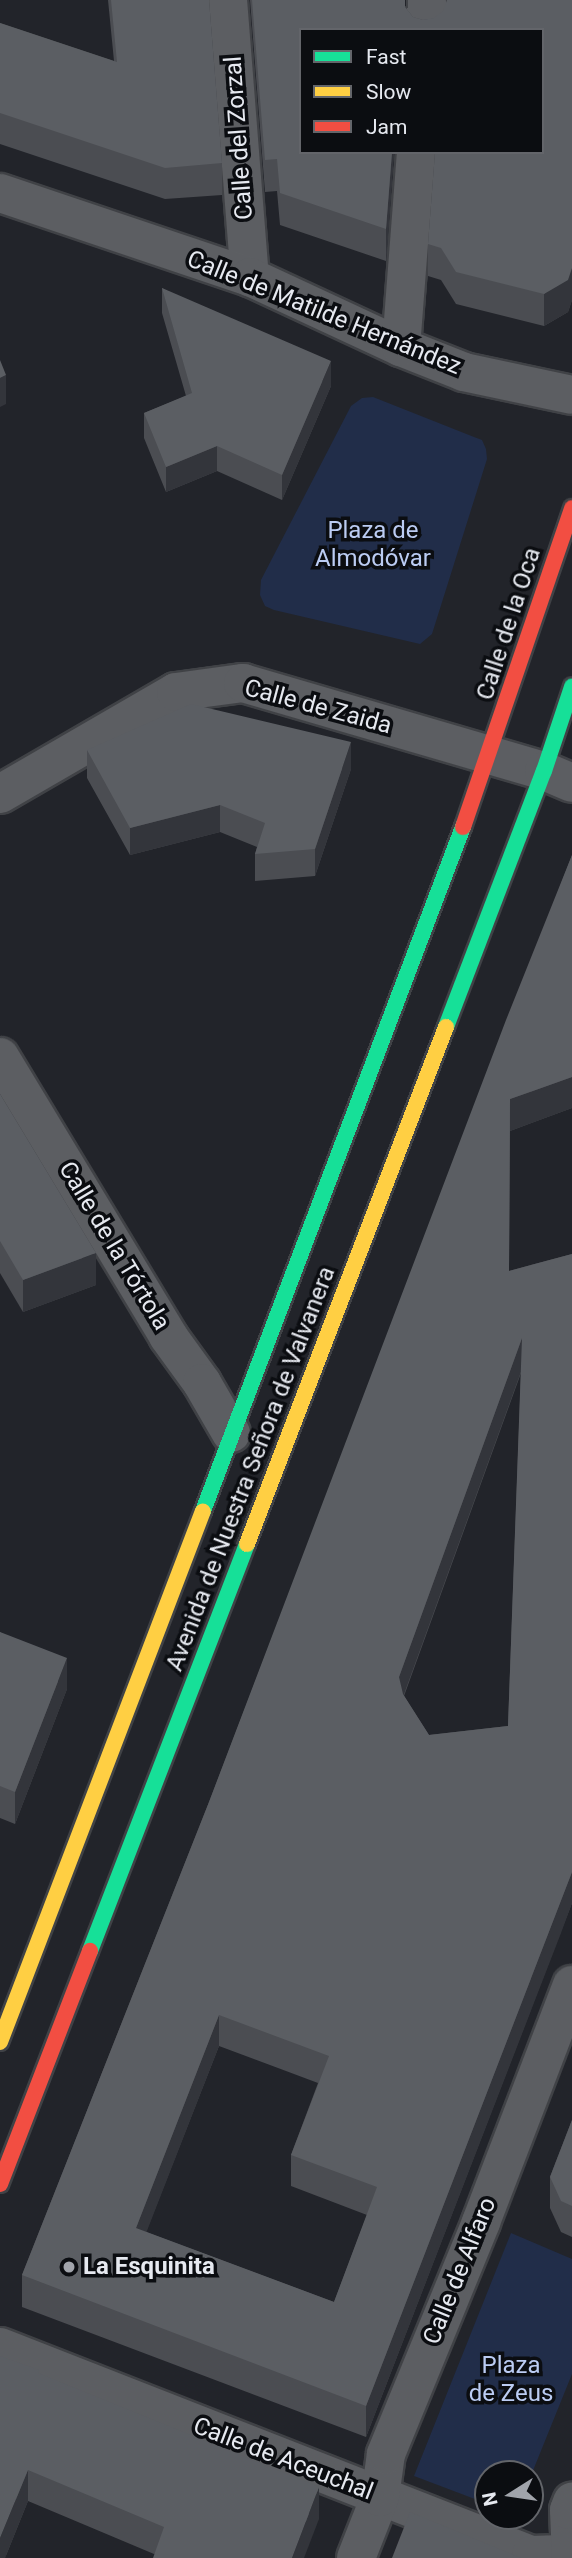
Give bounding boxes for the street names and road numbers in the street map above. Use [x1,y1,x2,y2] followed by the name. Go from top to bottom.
[219,55,259,221] street label: Calle del Zorzal
[183,245,465,381] street label: Calle de Matilde Hernández
[471,544,547,704] street label: Calle de la Oca
[241,674,395,740] street label: Calle de Zaida
[52,1156,176,1336] street label: Calle de la Tórtola
[160,1263,342,1675] street label: Avenida de Nuestra Señora de Valvanera
[417,2193,503,2349] street label: Calle de Alfaro
[189,2411,377,2507] street label: Calle de Aceuchal

